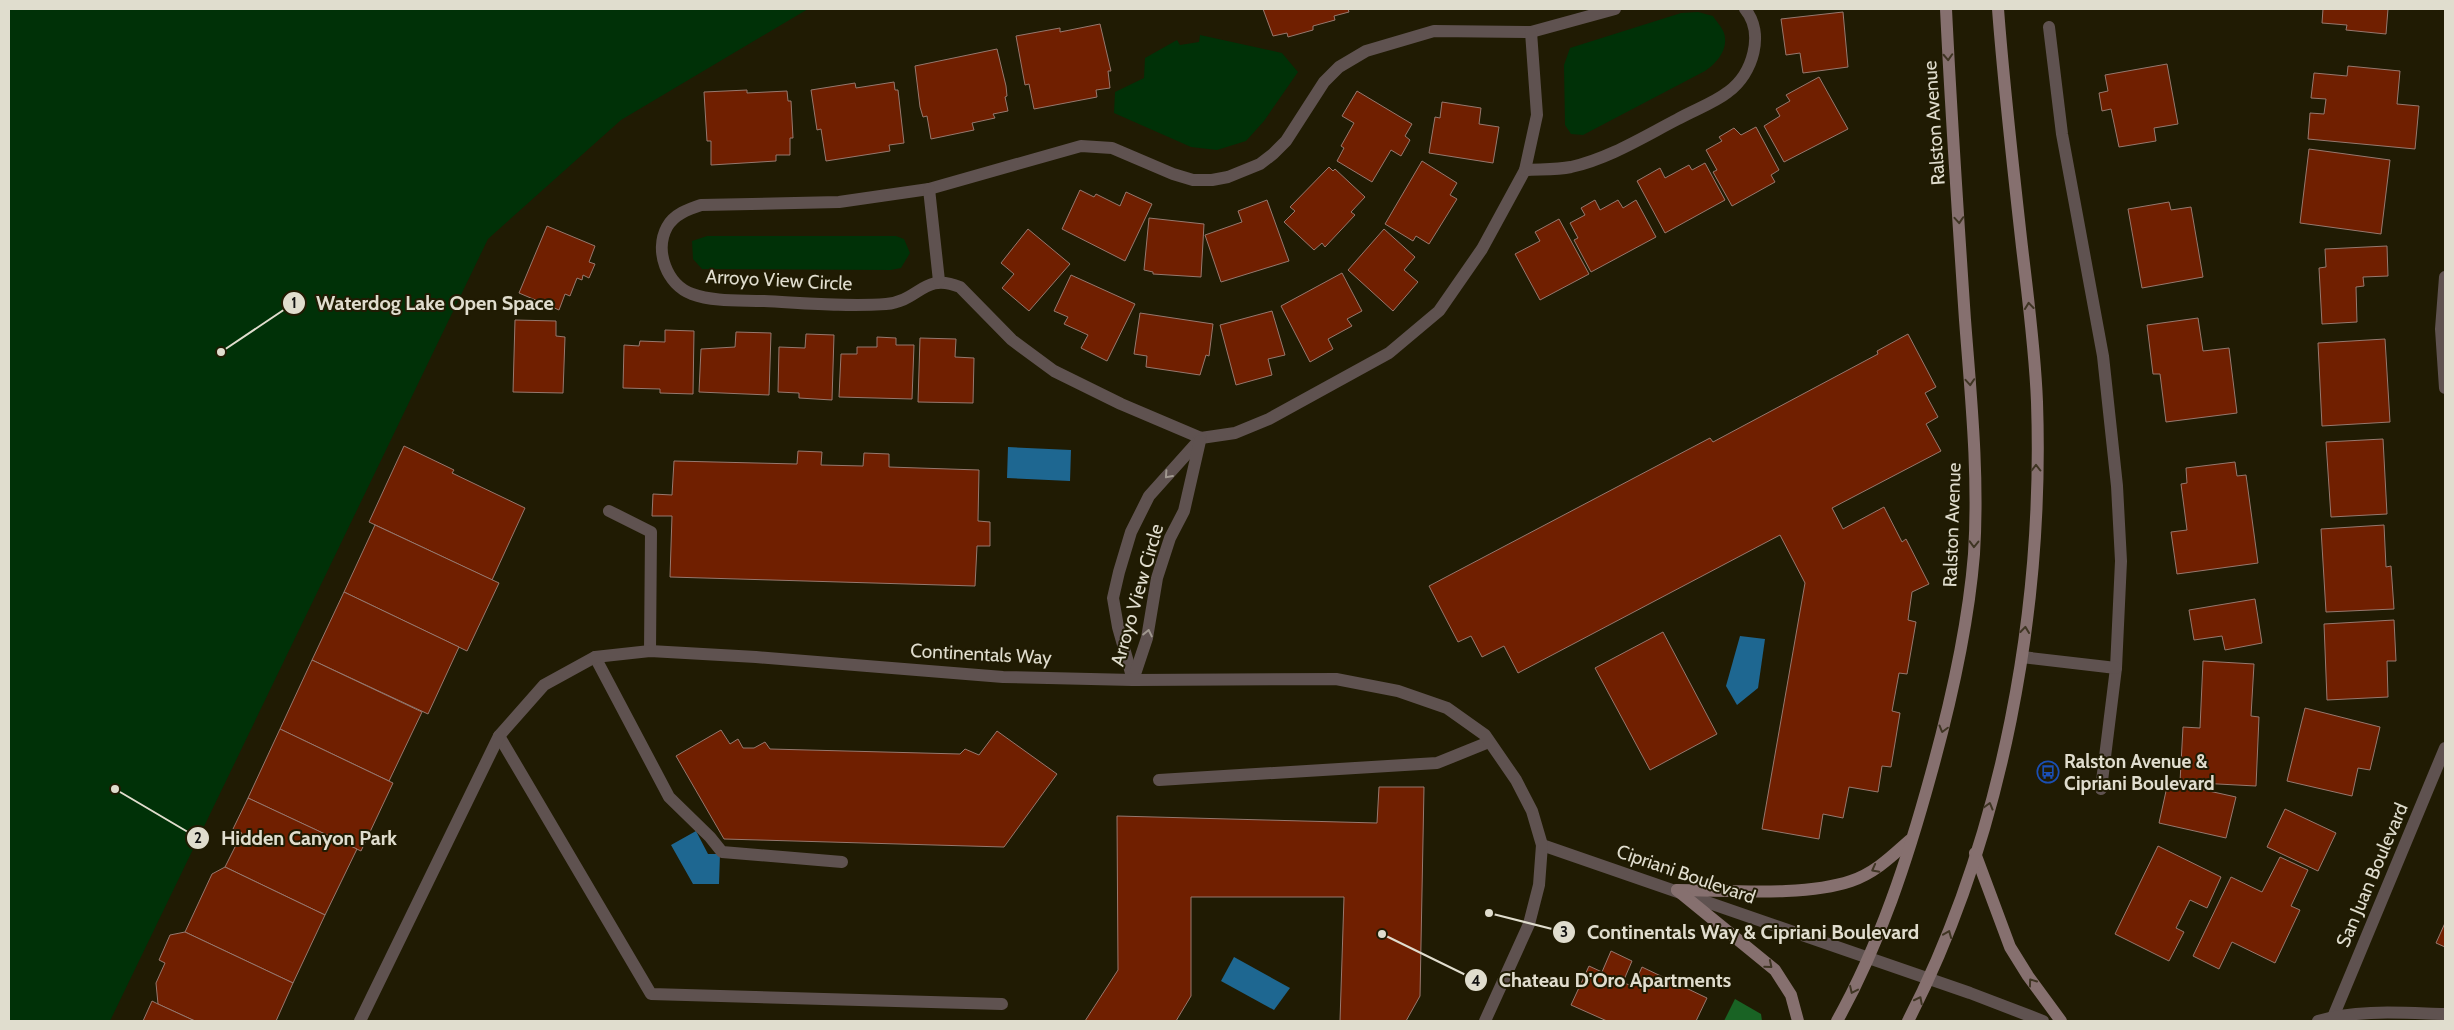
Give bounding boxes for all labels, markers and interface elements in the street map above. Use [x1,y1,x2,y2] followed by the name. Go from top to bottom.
[1943,54,1954,62] one-way arrow
[1918,60,1950,186] street label: Ralston Avenue
[1953,216,1964,224] one-way arrow
[705,265,853,295] street label: Arroyo View Circle
[281,286,564,321] callout: Waterdog Lake Open Space
[316,291,554,315] text: Waterdog Lake Open Space
[291,294,297,312] text: 1
[2024,302,2035,310] one-way arrow
[1964,378,1975,386] one-way arrow
[1938,462,1966,588] street label: Ralston Avenue
[2031,464,2041,472] one-way arrow
[1165,469,1174,478] one-way arrow
[1106,521,1168,669] street label: Arroyo View Circle
[1969,540,1979,548] one-way arrow
[2019,626,2030,634] one-way arrow
[1142,629,1153,638] one-way arrow
[910,639,1053,669] street label: Continentals Way
[1939,724,1949,733] one-way arrow
[2064,750,2215,795] place label: Ralston Avenue & Cipriani Boulevard
[2036,760,2060,784] bus stop icon: Ralston Avenue & Cipriani Boulevard
[2331,800,2413,950] street label: San Juan Boulevard
[1983,802,1994,811] one-way arrow
[186,820,407,855] callout: Hidden Canyon Park
[221,826,397,850] text: Hidden Canyon Park
[194,829,202,847] text: 2
[1613,839,1759,909] street label: Cipriani Boulevard
[1871,863,1880,873] one-way arrow
[1551,914,1929,949] callout: Continentals Way & Cipriani Boulevard
[1587,920,1919,944] text: Continentals Way & Cipriani Boulevard
[1560,923,1568,941] text: 3
[1941,930,1952,939] one-way arrow
[1763,959,1772,968] one-way arrow
[1464,963,1741,998] callout: Chateau D'Oro Apartments
[1499,968,1731,992] text: Chateau D'Oro Apartments
[1471,972,1481,990] text: 4
[2030,979,2038,988] one-way arrow
[1848,985,1859,994] one-way arrow
[1913,996,1923,1005] one-way arrow

